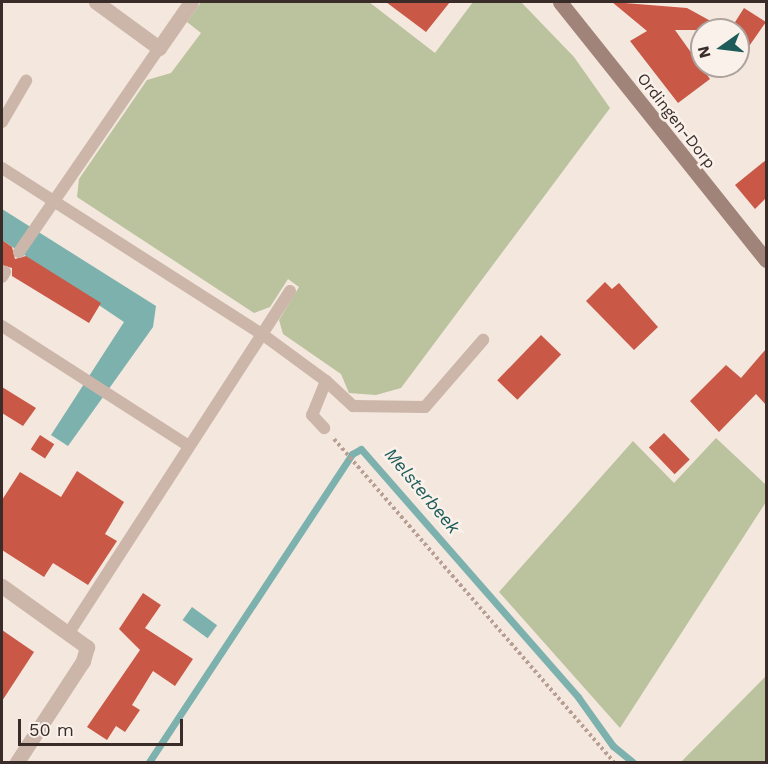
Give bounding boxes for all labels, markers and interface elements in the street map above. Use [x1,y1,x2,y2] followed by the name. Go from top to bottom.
[690,18,750,78] north arrow
[693,44,715,60] text: N
[633,69,719,173] street label: Ordingen-Dorp
[380,444,464,538] water label: Melsterbeek
[21,707,186,745] scale bar
[29,719,74,740] text: 50 m

